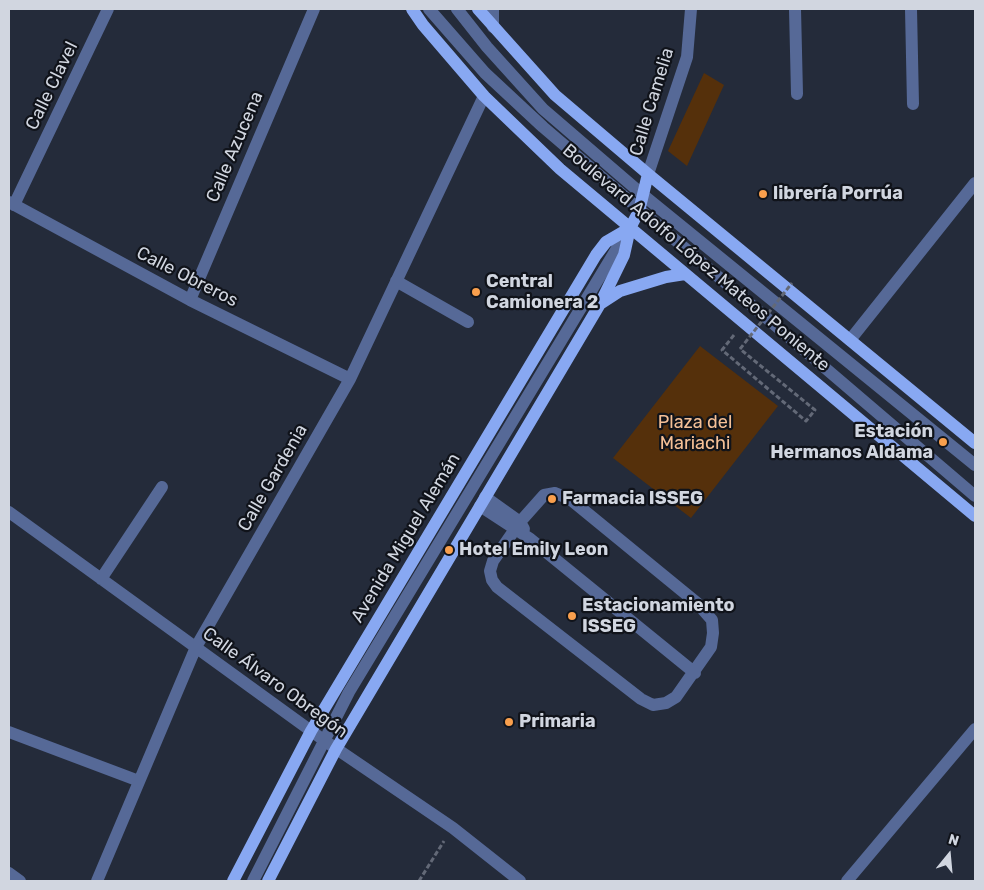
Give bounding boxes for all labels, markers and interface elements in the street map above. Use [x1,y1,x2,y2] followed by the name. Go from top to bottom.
[21,38,83,134] street label: Calle Clavel
[625,45,679,159] street label: Calle Camelia
[202,88,268,206] street label: Calle Azucena
[558,140,834,376] street label: Boulevard Adolfo López Mateos Poniente
[773,183,903,205] place label: librería Porrúa
[757,188,769,200] marker: librería Porrúa
[133,242,241,312] street label: Calle Obreros
[486,271,598,314] place label: Central Camionera 2
[470,286,482,298] marker: Central Camionera 2
[658,412,732,454] park label: Plaza del Mariachi
[234,421,312,535] street label: Calle Gardenia
[770,421,933,464] place label: Estación Hermanos Aldama
[937,436,949,448] marker: Estación Hermanos Aldama
[347,449,465,627] street label: Avenida Miguel Alemán
[562,488,703,510] place label: Farmacia ISSEG
[546,493,558,505] marker: Farmacia ISSEG
[459,539,608,561] place label: Hotel Emily Leon
[443,544,455,556] marker: Hotel Emily Leon
[582,595,735,638] place label: Estacionamiento ISSEG
[566,610,578,622] marker: Estacionamiento ISSEG
[198,623,352,743] street label: Calle Álvaro Obregón
[519,711,596,733] place label: Primaria
[503,716,515,728] marker: Primaria
[924,830,974,880] north arrow
[946,831,961,850] text: N

